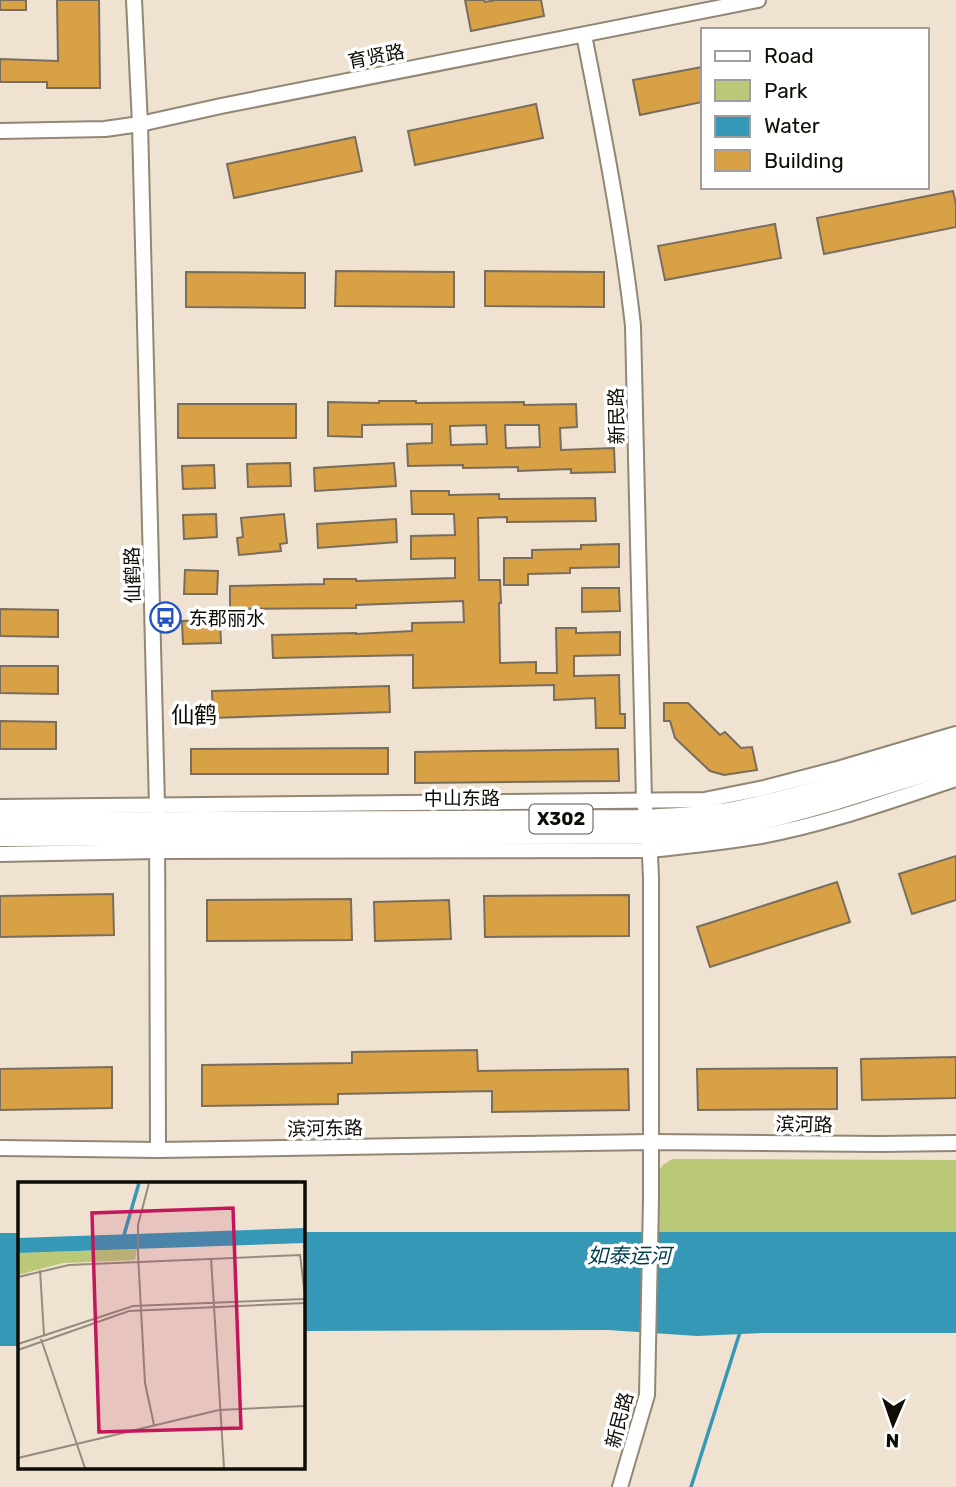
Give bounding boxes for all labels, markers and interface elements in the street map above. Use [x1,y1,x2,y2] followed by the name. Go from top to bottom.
[701,28,928,189] legend
[346,40,406,73] street label: 育贤路
[764,43,814,68] text: Road
[764,78,808,103] text: Park
[764,113,820,138] text: Water
[764,148,844,173] text: Building
[605,387,628,445] street label: 新民路
[121,546,144,604] street label: 仙鹤路
[149,601,183,635] bus stop icon: 东郡丽水
[189,607,265,630] place label: 东郡丽水
[171,701,217,729] district label: 仙鹤
[424,787,500,810] street label: 中山东路
[530,804,592,834] road number: X302
[775,1113,833,1136] street label: 滨河路
[287,1116,363,1141] street label: 滨河东路
[18,1182,304,1470] inset map
[587,1243,675,1268] water label: 如泰运河
[858,1389,928,1459] north arrow
[601,1390,638,1451] street label: 新民路
[885,1429,900,1452] text: N

